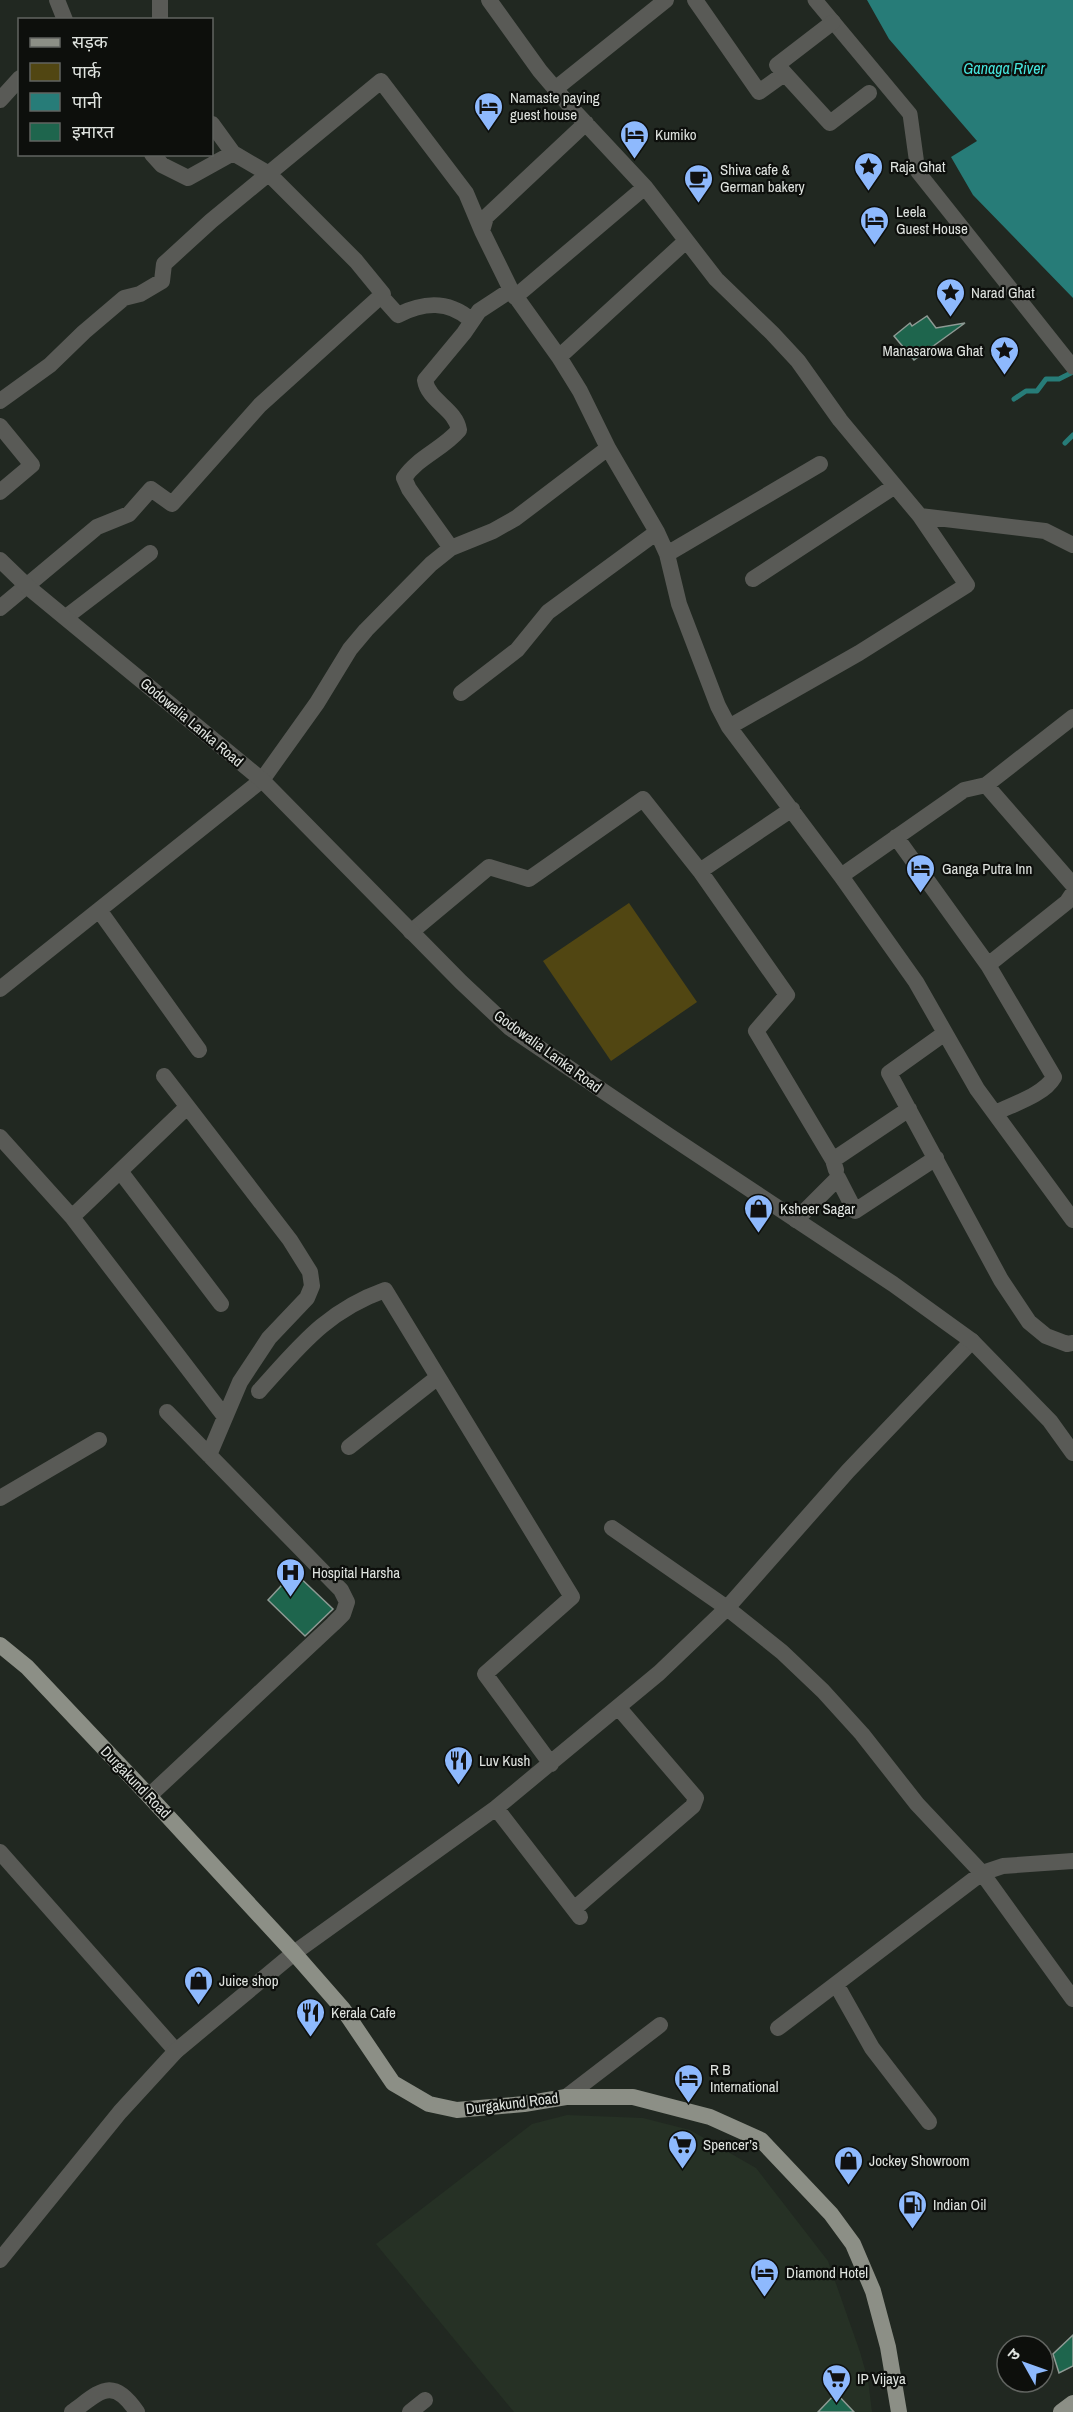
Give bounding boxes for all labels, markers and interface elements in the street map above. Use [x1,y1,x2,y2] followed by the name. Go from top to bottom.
[18,18,213,156] legend
[72,29,109,54] text: सड़क
[963,57,1045,79] water label: Ganaga River
[72,59,102,84] text: पार्क
[510,87,600,125] place label: Namaste paying guest house
[72,89,102,114] text: पानी
[473,90,505,132] hotel icon: Namaste paying guest house
[618,118,650,160] hotel icon: Kumiko
[72,119,115,144] text: इमारत
[655,124,697,145] place label: Kumiko
[853,150,885,192] place icon: Raja Ghat
[890,156,946,177] place label: Raja Ghat
[720,159,806,197] place label: Shiva cafe & German bakery
[683,162,715,204] cafe icon: Shiva cafe & German bakery
[896,201,968,239] place label: Leela Guest House
[859,204,891,246] hotel icon: Leela Guest House
[934,276,966,318] place icon: Narad Ghat
[971,282,1035,303] place label: Narad Ghat
[988,334,1020,376] place icon: Manasarowa Ghat
[882,340,984,361] place label: Manasarowa Ghat
[136,673,248,771] street label: Godowalia Lanka Road
[905,852,937,894] hotel icon: Ganga Putra Inn
[942,858,1032,879] place label: Ganga Putra Inn
[490,1005,606,1097] street label: Godowalia Lanka Road
[743,1192,775,1234] shop icon: Ksheer Sagar
[780,1198,855,1219] place label: Ksheer Sagar
[275,1556,307,1598] hospital icon: Hospital Harsha
[312,1562,400,1583] place label: Hospital Harsha
[96,1741,176,1823] street label: Durgakund Road
[442,1744,474,1786] restaurant icon: Luv Kush
[479,1750,530,1771] place label: Luv Kush
[182,1964,214,2006] shop icon: Juice shop
[219,1970,279,1991] place label: Juice shop
[294,1996,326,2038] restaurant icon: Kerala Cafe
[331,2002,396,2023] place label: Kerala Cafe
[710,2059,778,2097] place label: R B International
[673,2062,705,2104] hotel icon: R B International
[465,2087,559,2119] street label: Durgakund Road
[666,2128,698,2170] supermarket icon: Spencer’s
[703,2134,758,2155] place label: Spencer’s
[832,2144,864,2186] shop icon: Jockey Showroom
[869,2150,970,2171] place label: Jockey Showroom
[896,2188,928,2230] fuel station icon: Indian Oil
[933,2194,986,2215] place label: Indian Oil
[749,2256,781,2298] hotel icon: Diamond Hotel
[786,2262,868,2283] place label: Diamond Hotel
[995,2334,1055,2394] north arrow
[1002,2343,1025,2365] text: उ
[820,2362,852,2404] supermarket icon: IP Vijaya
[857,2368,906,2389] place label: IP Vijaya

